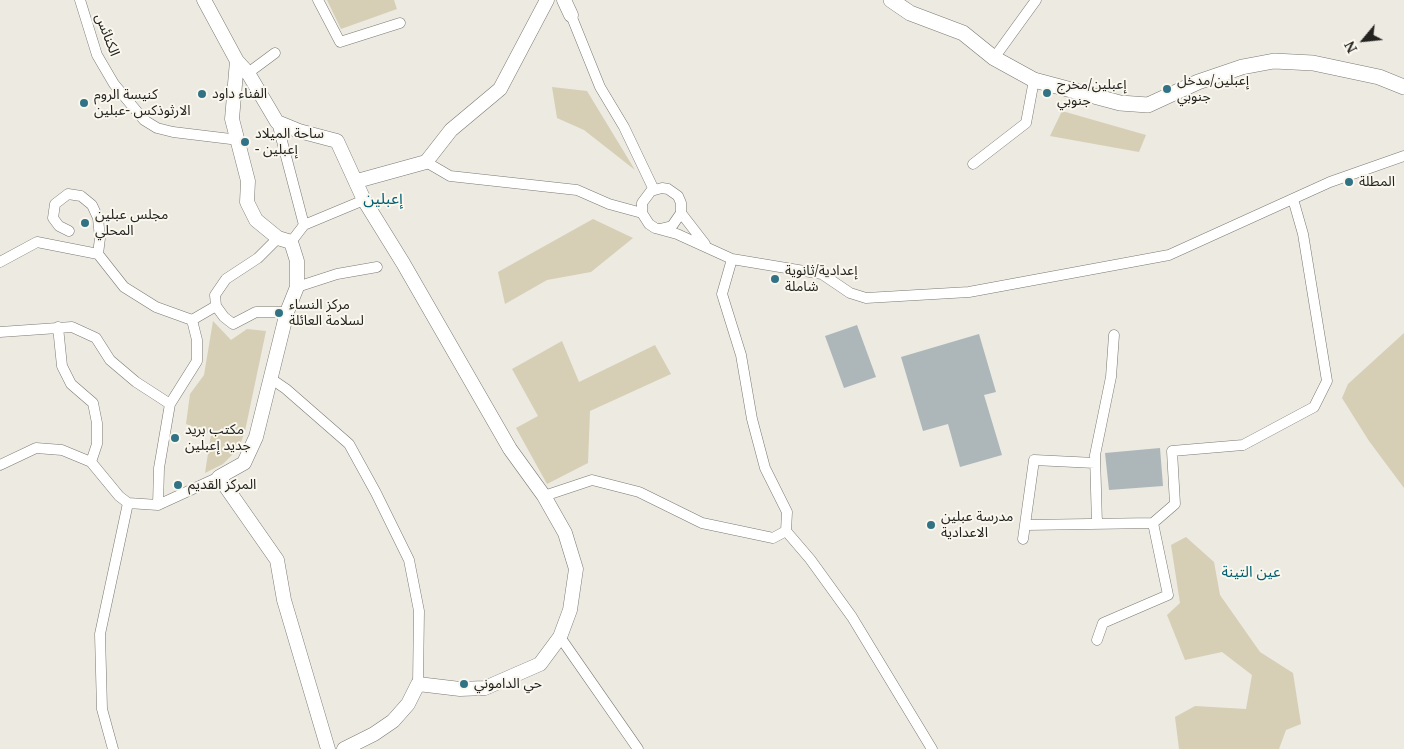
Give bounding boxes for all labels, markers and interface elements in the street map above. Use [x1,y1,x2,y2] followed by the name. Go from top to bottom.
[91,11,123,59] street label: الكنائس
[1339,15,1389,65] north arrow
[1339,38,1361,57] text: N
[1177,73,1249,105] place label: إعبلين/مدخل جنوبي
[1057,77,1127,110] place label: إعبلين/مخرج جنوبي
[1161,83,1173,95] marker: إعبلين/مدخل جنوبي
[212,86,267,102] place label: الفناء داود
[94,87,191,120] place label: كنيسة الروم الارثوذكس -عبلين
[1041,87,1053,99] marker: إعبلين/مخرج جنوبي
[196,88,208,100] marker: الفناء داود
[78,97,90,109] marker: كنيسة الروم الارثوذكس -عبلين
[255,126,324,158] place label: ساحة الميلاد - إعبلين
[239,136,251,148] marker: ساحة الميلاد - إعبلين
[1359,174,1395,190] place label: المطلة
[1343,176,1355,188] marker: المطلة
[363,189,403,209] district label: إعبلين
[95,207,168,240] place label: مجلس عبلين المحلي
[79,217,91,229] marker: مجلس عبلين المحلي
[785,263,857,296] place label: إعدادية/ثانوية شاملة
[769,273,781,285] marker: إعدادية/ثانوية شاملة
[289,297,364,330] place label: مركز النساء لسلامة العائلة
[273,307,285,319] marker: مركز النساء لسلامة العائلة
[185,422,251,454] place label: مكتب بريد جديد إعبلين
[169,432,181,444] marker: مكتب بريد جديد إعبلين
[188,477,256,493] place label: المركز القديم
[172,479,184,491] marker: المركز القديم
[941,509,1013,542] place label: مدرسة عبلين الاعدادية
[925,519,937,531] marker: مدرسة عبلين الاعدادية
[1221,564,1281,582] district label: عين التينة
[474,676,542,692] place label: حي الداموني
[458,678,470,690] marker: حي الداموني

